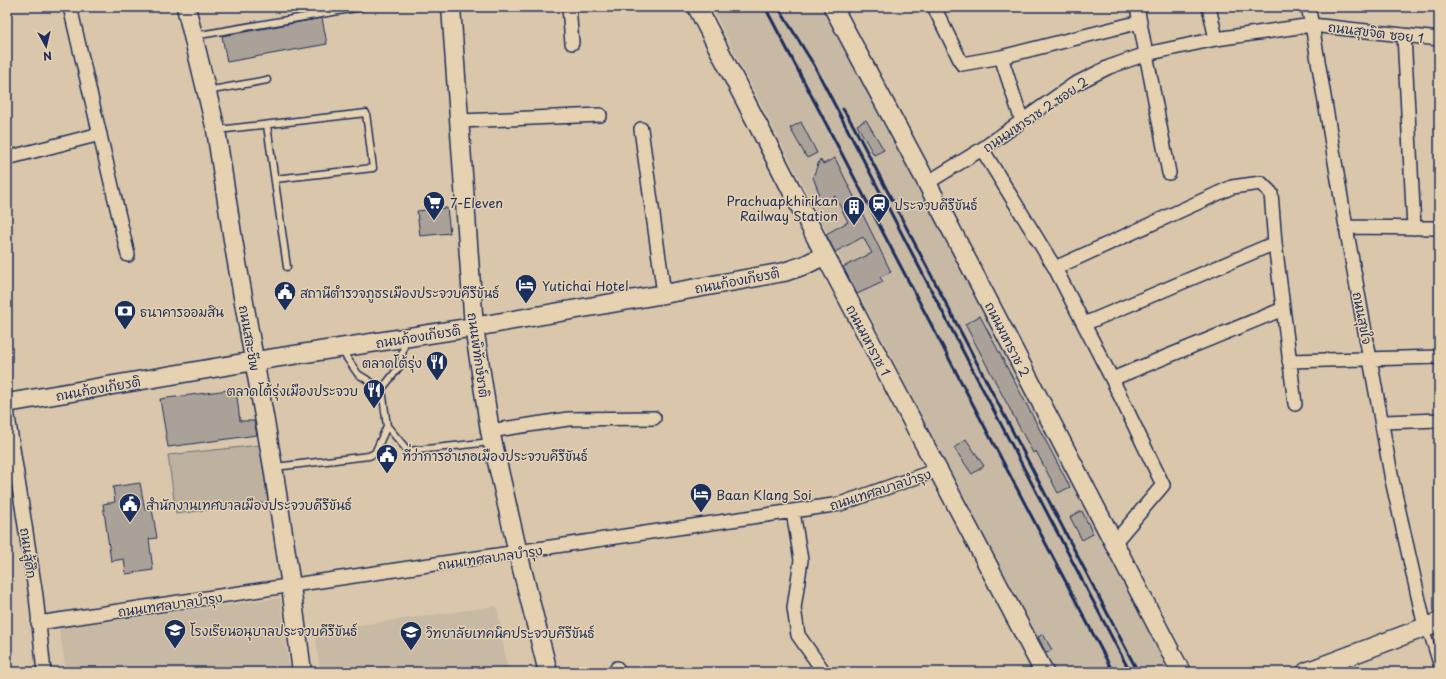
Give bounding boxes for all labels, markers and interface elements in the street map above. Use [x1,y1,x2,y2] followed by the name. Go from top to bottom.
[1327,17,1425,48] street label: ถนนสุขจิต ซอย 1
[26,26,66,66] north arrow
[42,47,53,65] text: N
[979,72,1091,156] street label: ถนนมหาราช 2 ซอย 2
[421,189,447,222] supermarket icon: 7-Eleven
[726,191,838,225] place label: Prachuapkhirikan Railway Station
[866,191,892,224] station icon: ประจวบคีรีขันธ์
[450,193,503,212] place label: 7-Eleven
[841,194,867,227] building icon: Prachuapkhirikan Railway Station
[894,195,978,214] place label: ประจวบคีรีขันธ์
[693,262,781,298] street label: ถนนก้องเกียรติ
[513,272,539,305] hotel icon: Yutichai Hotel
[542,276,628,295] place label: Yutichai Hotel
[272,279,298,312] public building icon: สถานีตำรวจภูธรเมืองประจวบคีรีขันธ์
[300,283,500,303] place label: สถานีตำรวจภูธรเมืองประจวบคีรีขันธ์
[1348,290,1377,346] street label: ถนนสุขใจ
[112,298,138,331] bank icon: ธนาคารออมสิน
[981,298,1035,380] street label: ถนนมหาราช 2
[842,301,896,379] street label: ถนนมหาราช 1
[140,302,224,321] place label: ธนาคารออมสิน
[235,304,265,372] street label: ถนนสละชีพ
[464,311,494,399] street label: ถนนพิทักษ์ชาติ
[374,320,462,352] street label: ถนนก้องเกียรติ
[424,349,450,382] restaurant icon: ตลาดโต้รุ่ง
[362,353,422,373] place label: ตลาดโต้รุ่ง
[54,371,142,405] street label: ถนนก้องเกียรติ
[361,377,387,410] restaurant icon: ตลาดโต้รุ่งเมืองประจวบ
[227,381,358,401] place label: ตลาดโต้รุ่งเมืองประจวบ
[374,442,400,475] public building icon: ที่ว่าการอำเภอเมืองประจวบคีรีขันธ์
[402,443,588,465] place label: ที่ว่าการอำเภอเมืองประจวบคีรีขันธ์
[827,464,934,515] street label: ถนนเทศลบาลบำรุง
[688,481,714,514] hotel icon: Baan Klang Soi
[716,485,812,504] place label: Baan Klang Soi
[117,491,143,524] public building icon: สำนักงานเทศบาลเมืองประจวบคีรีขันธ์
[146,495,352,514] place label: สำนักงานเทศบาลเมืองประจวบคีรีขันธ์
[15,526,42,580] street label: ถนนสู้ศึก
[436,540,544,575] street label: ถนนเทศลบาลบำรุง
[116,587,224,622] street label: ถนนเทศลบาลบำรุง
[162,617,188,650] school or university icon: โรงเรียนอนุบาลประจวบคีรีขันธ์
[398,619,424,652] school or university icon: วิทยาลัยเทคนิคประจวบคีรีขันธ์
[190,621,358,641] place label: โรงเรียนอนุบาลประจวบคีรีขันธ์
[426,623,595,642] place label: วิทยาลัยเทคนิคประจวบคีรีขันธ์

